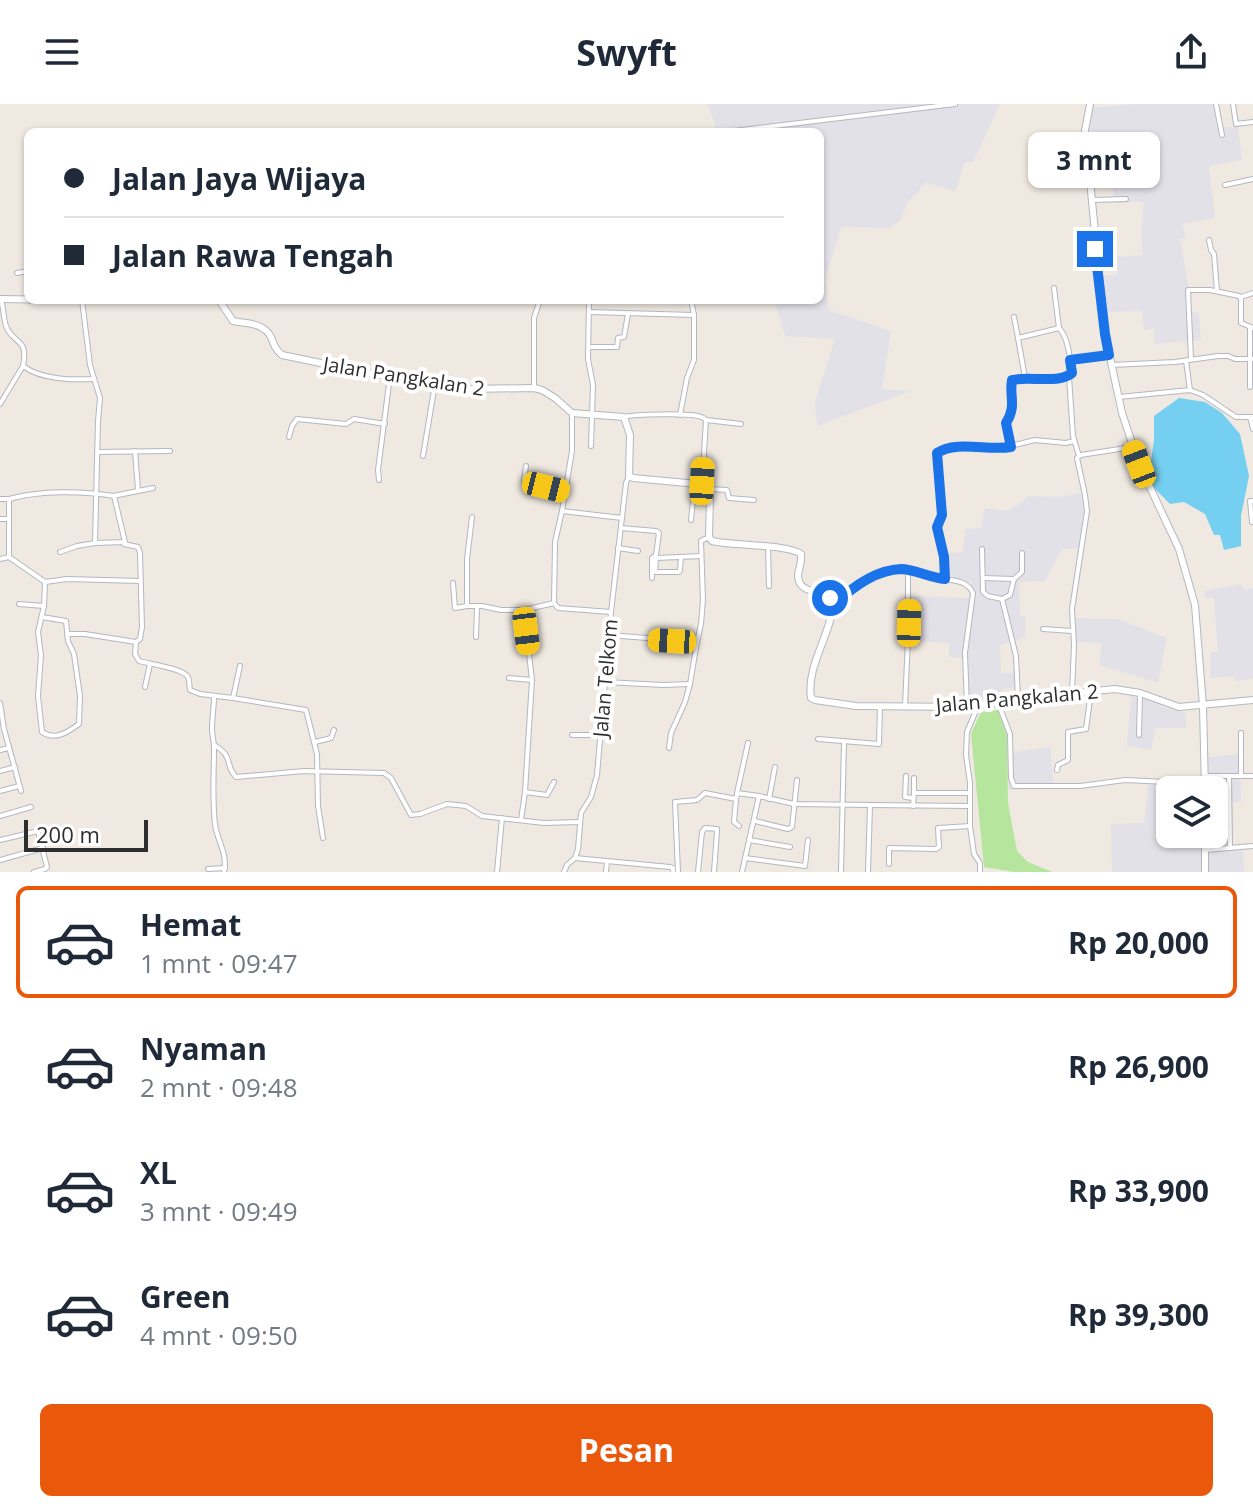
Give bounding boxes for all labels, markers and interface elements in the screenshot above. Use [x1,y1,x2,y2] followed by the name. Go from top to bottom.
[576,28,677,77] text: Swyft
[40,30,84,74] icon: menu
[1169,30,1213,74] icon: share
[1029,133,1161,189] callout: 3 mnt
[1056,142,1132,178] text: 3 mnt
[112,158,367,199] text: Jalan Jaya Wijaya
[1077,231,1113,267] route end
[112,235,394,276] text: Jalan Rawa Tengah
[319,350,487,402] street label: Jalan Pangkalan 2
[1119,437,1159,491] car
[689,456,715,506] car
[520,470,572,504] car
[812,580,848,616] route start
[897,599,921,647] car
[511,606,541,656] car
[586,618,624,740] street label: Jalan Telkom
[647,628,697,654] car
[933,677,1099,719] street label: Jalan Pangkalan 2
[1156,776,1228,848] map controls
[1156,776,1228,848] button: layers
[24,816,148,852] scale bar
[36,819,100,849] text: 200 m
[140,904,241,945] text: Hemat
[44,906,116,978] icon: car
[1068,922,1209,963] text: Rp 20,000
[140,945,298,981] text: 1 mnt · 09:47
[140,1028,267,1069] text: Nyaman
[44,1030,116,1102] icon: car
[1068,1046,1209,1087] text: Rp 26,900
[140,1069,298,1105] text: 2 mnt · 09:48
[140,1152,177,1193] text: XL
[44,1154,116,1226] icon: car
[1068,1170,1209,1211] text: Rp 33,900
[140,1193,298,1229] text: 3 mnt · 09:49
[140,1276,231,1317] text: Green
[44,1278,116,1350] icon: car
[1068,1294,1209,1335] text: Rp 39,300
[140,1317,298,1353] text: 4 mnt · 09:50
[40,1404,1213,1496] button: Pesan

